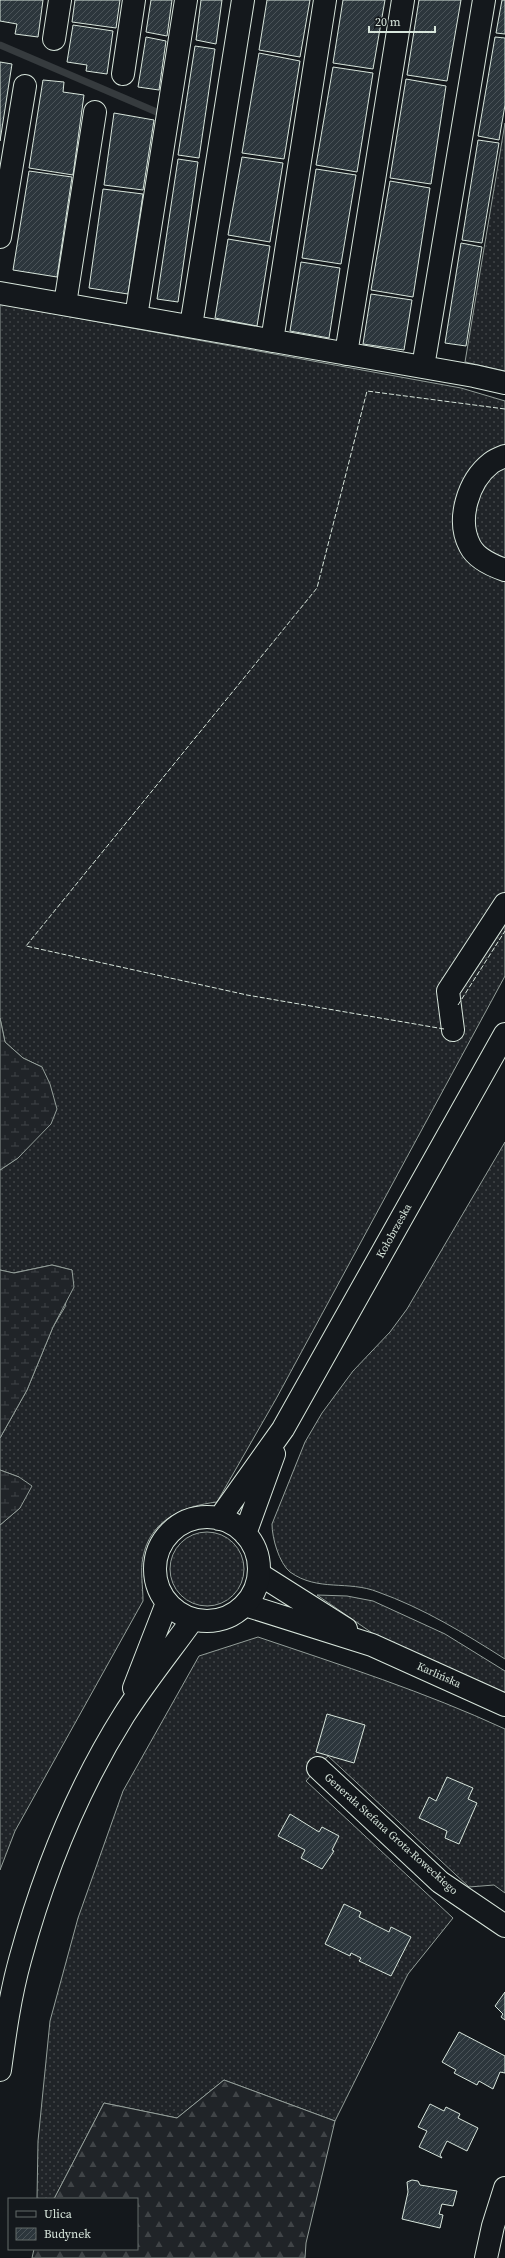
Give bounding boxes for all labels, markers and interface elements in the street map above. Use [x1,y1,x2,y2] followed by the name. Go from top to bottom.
[369,8,435,34] scale bar
[375,14,401,30] text: 20 m
[373,1201,415,1261] street label: Kołobrzeska
[415,1659,464,1692] street label: Karlińska
[321,1770,461,1898] street label: Generała Stefana Grota-Roweckiego
[8,2198,138,2250] legend
[44,2206,73,2222] text: Ulica
[44,2226,91,2242] text: Budynek

